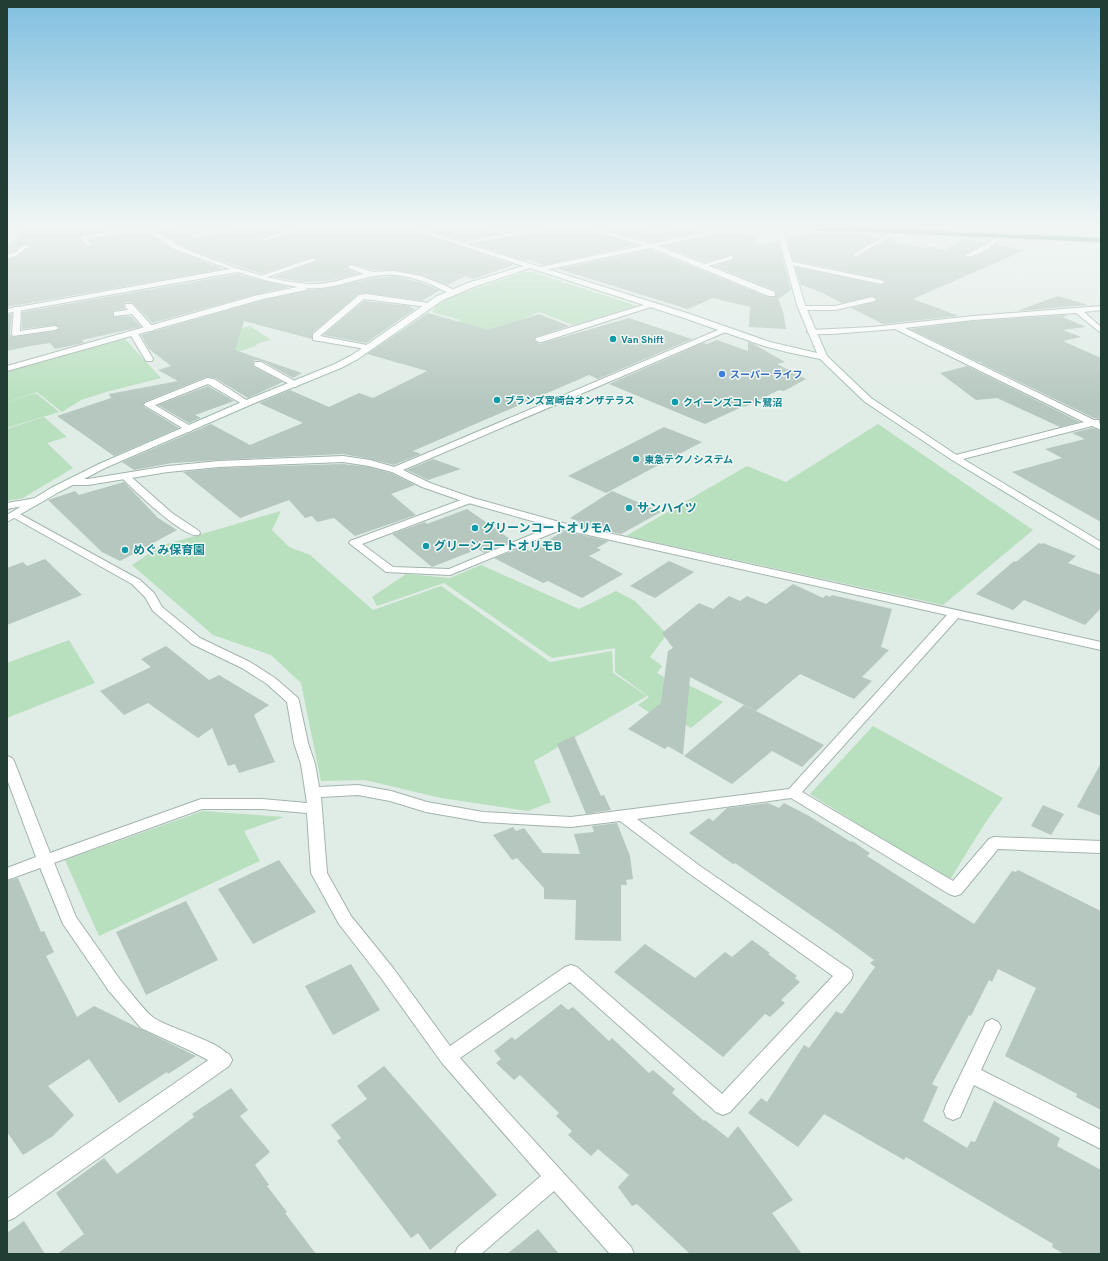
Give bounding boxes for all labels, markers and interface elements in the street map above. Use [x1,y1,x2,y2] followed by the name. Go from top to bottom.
[608,334,618,344] marker: Van Shift
[621,334,664,347] place label: Van Shift
[717,369,727,379] marker: スーパー ライフ
[730,369,802,382] place label: スーパー ライフ
[492,395,502,405] marker: ブランズ宮崎台オンザテラス
[505,395,635,408] place label: ブランズ宮崎台オンザテラス
[670,397,680,407] marker: クイーンズコート鷺沼
[683,397,782,410] place label: クイーンズコート鷺沼
[631,454,641,464] marker: 東急テクノシステム
[644,454,733,467] place label: 東急テクノシステム
[637,501,697,517] place label: サンハイツ
[624,503,634,513] marker: サンハイツ
[483,521,611,537] place label: グリーンコートオリモA
[470,523,480,533] marker: グリーンコートオリモA
[434,539,562,555] place label: グリーンコートオリモB
[421,541,431,551] marker: グリーンコートオリモB
[133,543,205,559] place label: めぐみ保育園
[120,545,130,555] marker: めぐみ保育園

